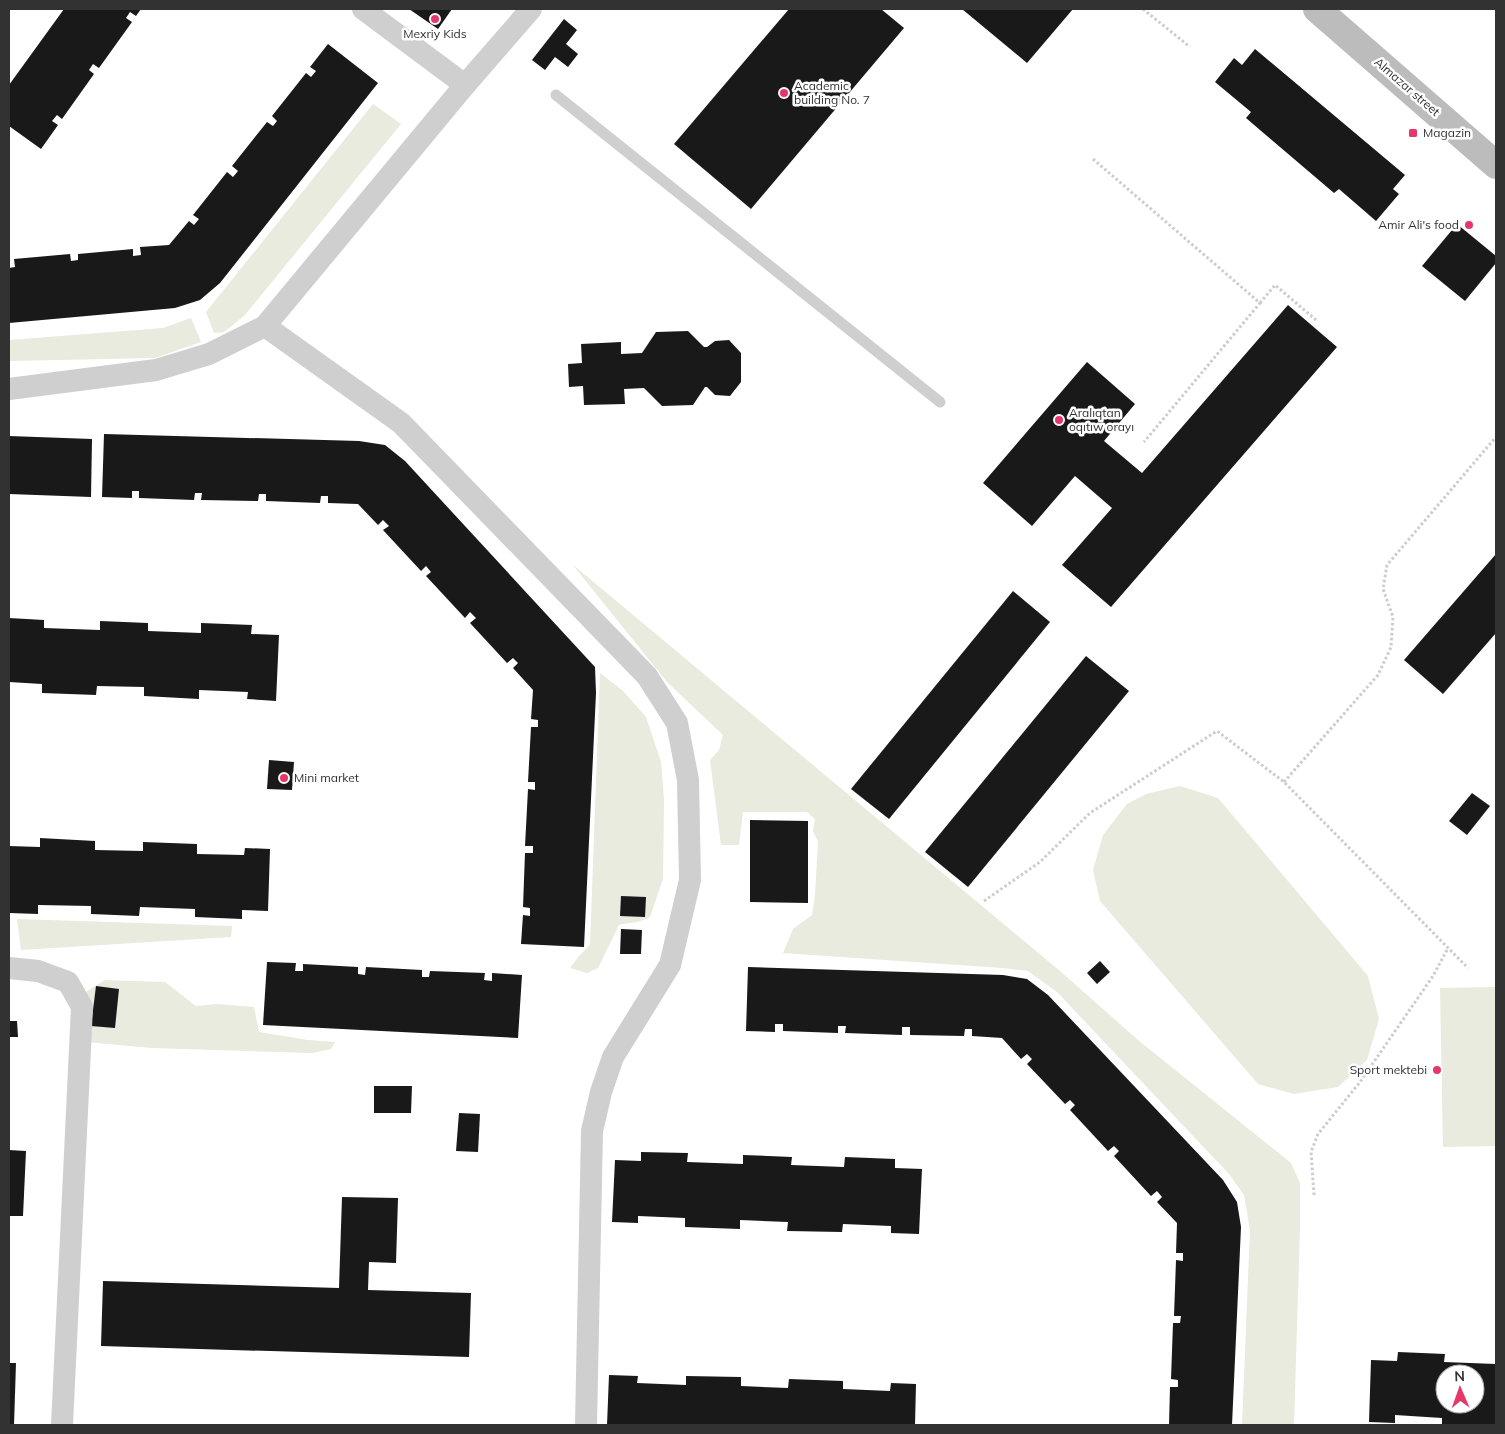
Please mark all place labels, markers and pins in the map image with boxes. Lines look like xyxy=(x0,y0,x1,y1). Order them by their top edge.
marker: Mexriy Kids xyxy=(429,13,441,25)
place label: Mexriy Kids xyxy=(403,26,467,41)
place label: Academic building No. 7 xyxy=(794,78,870,107)
marker: Academic building No. 7 xyxy=(778,87,790,99)
place label: Magazin xyxy=(1423,125,1471,140)
marker: Magazin xyxy=(1407,127,1419,139)
place label: Amir Ali's food xyxy=(1378,217,1459,232)
marker: Amir Ali's food xyxy=(1463,219,1475,231)
place label: Aralıqtan oqıtıw orayı xyxy=(1069,405,1134,434)
marker: Aralıqtan oqıtıw orayı xyxy=(1053,414,1065,426)
place label: Mini market xyxy=(294,770,359,785)
marker: Mini market xyxy=(278,772,290,784)
place label: Sport mektebi xyxy=(1350,1062,1427,1077)
marker: Sport mektebi xyxy=(1431,1064,1443,1076)

